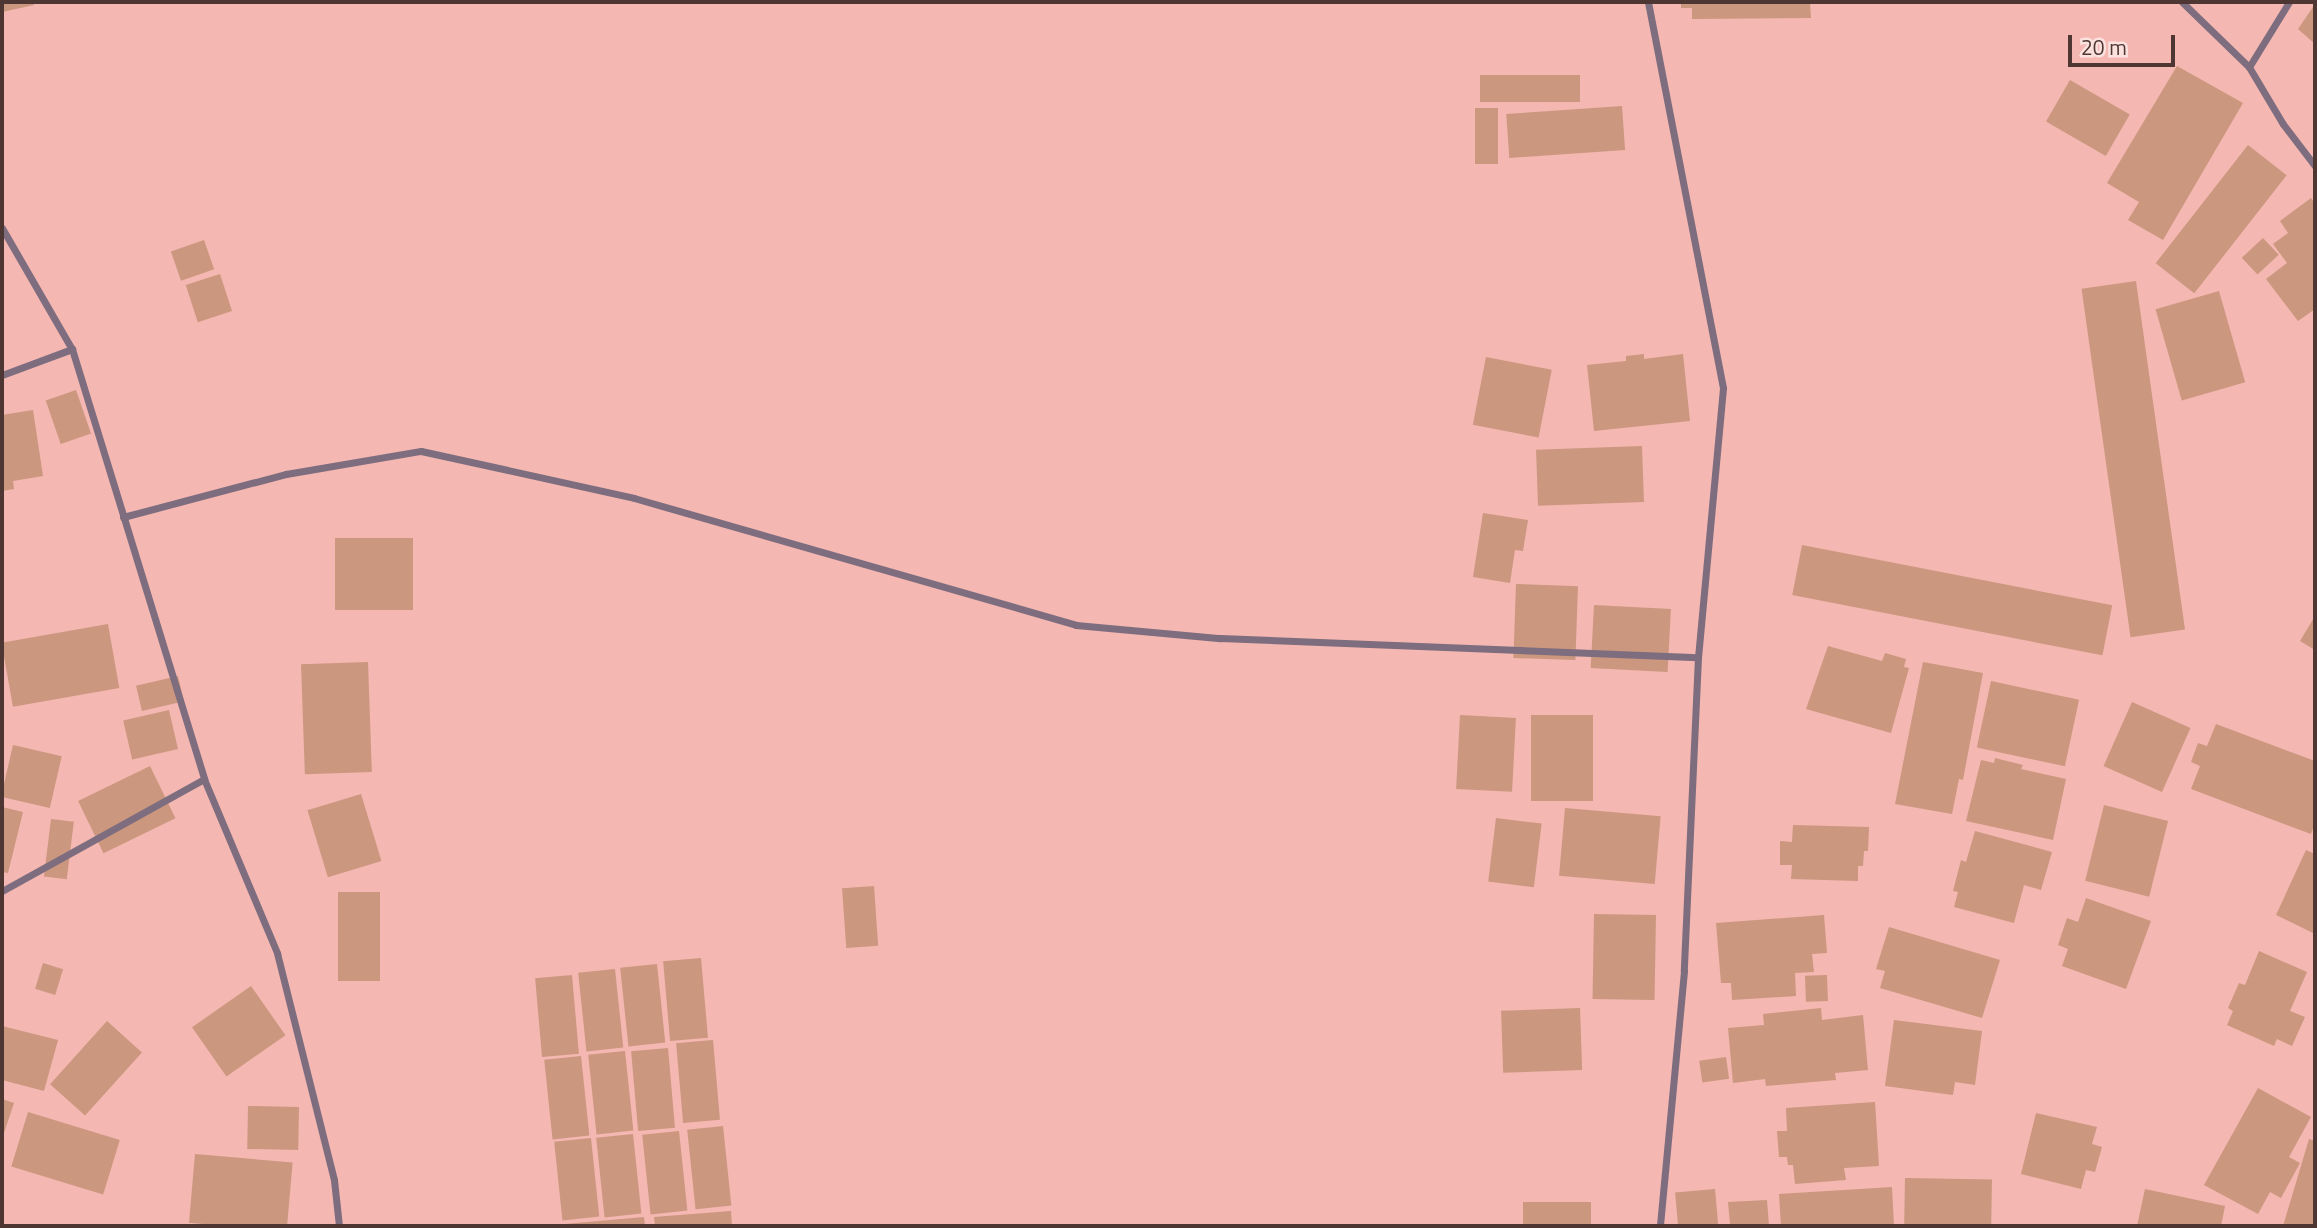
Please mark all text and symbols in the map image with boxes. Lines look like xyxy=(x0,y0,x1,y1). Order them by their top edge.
scale bar xyxy=(2072,21,2179,65)
text: 20 m xyxy=(2081,31,2127,63)

